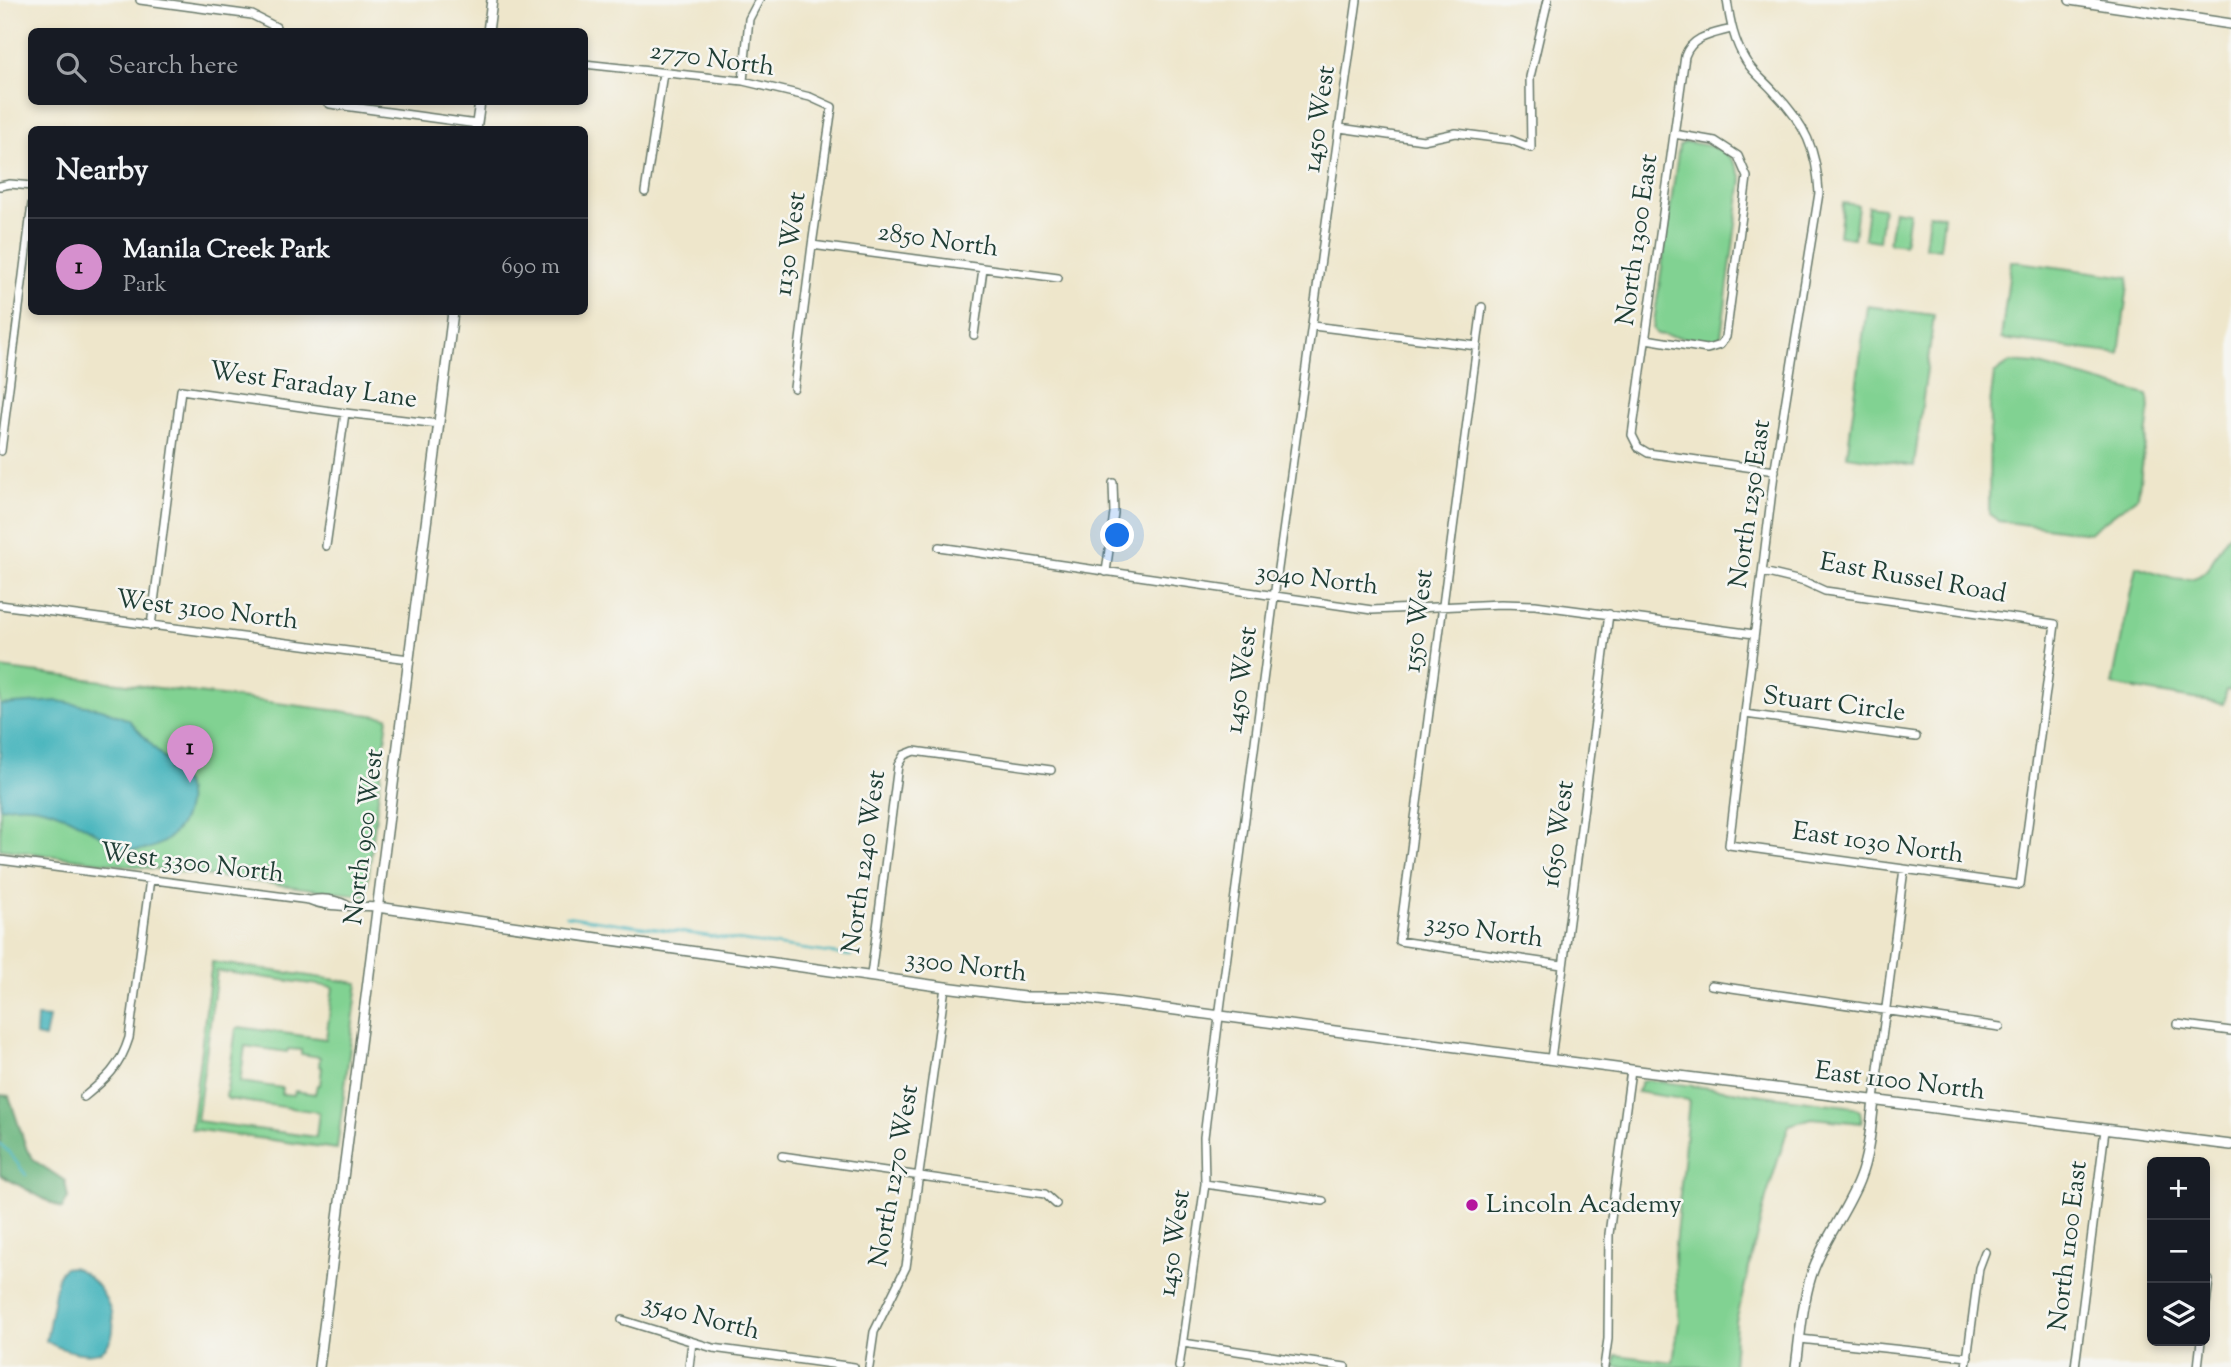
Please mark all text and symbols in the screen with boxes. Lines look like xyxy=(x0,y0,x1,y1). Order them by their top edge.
search box xyxy=(28,28,588,105)
street label: 2770 North xyxy=(647,33,777,87)
icon: search xyxy=(52,48,90,86)
text: Search here xyxy=(108,48,238,85)
street label: 1450 West xyxy=(1294,63,1346,175)
text: Nearby xyxy=(56,150,148,193)
street label: North 1300 East xyxy=(1608,152,1668,328)
street label: 1130 West xyxy=(765,189,817,298)
street label: 2850 North xyxy=(875,214,1001,268)
text: Manila Creek Park xyxy=(123,232,330,269)
text: 1 xyxy=(75,251,83,284)
text: 690 m xyxy=(501,251,560,284)
text: Park xyxy=(123,269,167,302)
street label: West Faraday Lane xyxy=(207,353,419,419)
street label: North 1250 East xyxy=(1721,417,1781,591)
your location xyxy=(1100,518,1134,552)
street label: East Russel Road xyxy=(1817,544,2010,614)
street label: 3040 North xyxy=(1253,554,1381,606)
street label: 1550 West xyxy=(1394,567,1444,675)
street label: West 3100 North xyxy=(114,581,300,641)
street label: 1450 West xyxy=(1216,624,1268,736)
street label: Stuart Circle xyxy=(1761,678,1907,732)
pin: 1 xyxy=(167,725,213,783)
street label: North 900 West xyxy=(336,747,394,927)
street label: North 1240 West xyxy=(834,768,896,956)
street label: 1650 West xyxy=(1533,778,1585,890)
street label: East 1030 North xyxy=(1790,814,1966,874)
street label: West 3300 North xyxy=(98,834,286,894)
street label: 3250 North xyxy=(1422,905,1546,959)
street label: 3300 North xyxy=(903,941,1029,993)
street label: East 1100 North xyxy=(1813,1053,1987,1111)
street label: North 1270 West xyxy=(861,1082,929,1270)
map controls xyxy=(2147,1157,2210,1346)
button: + xyxy=(2147,1157,2210,1220)
street label: North 1100 East xyxy=(2040,1159,2098,1333)
street label: 1450 West xyxy=(1149,1187,1201,1299)
place label: Lincoln Academy xyxy=(1486,1187,1682,1224)
marker: Lincoln Academy xyxy=(1464,1197,1480,1213)
button: − xyxy=(2147,1220,2210,1283)
button: layers xyxy=(2147,1283,2210,1346)
street label: 3540 North xyxy=(638,1286,764,1350)

